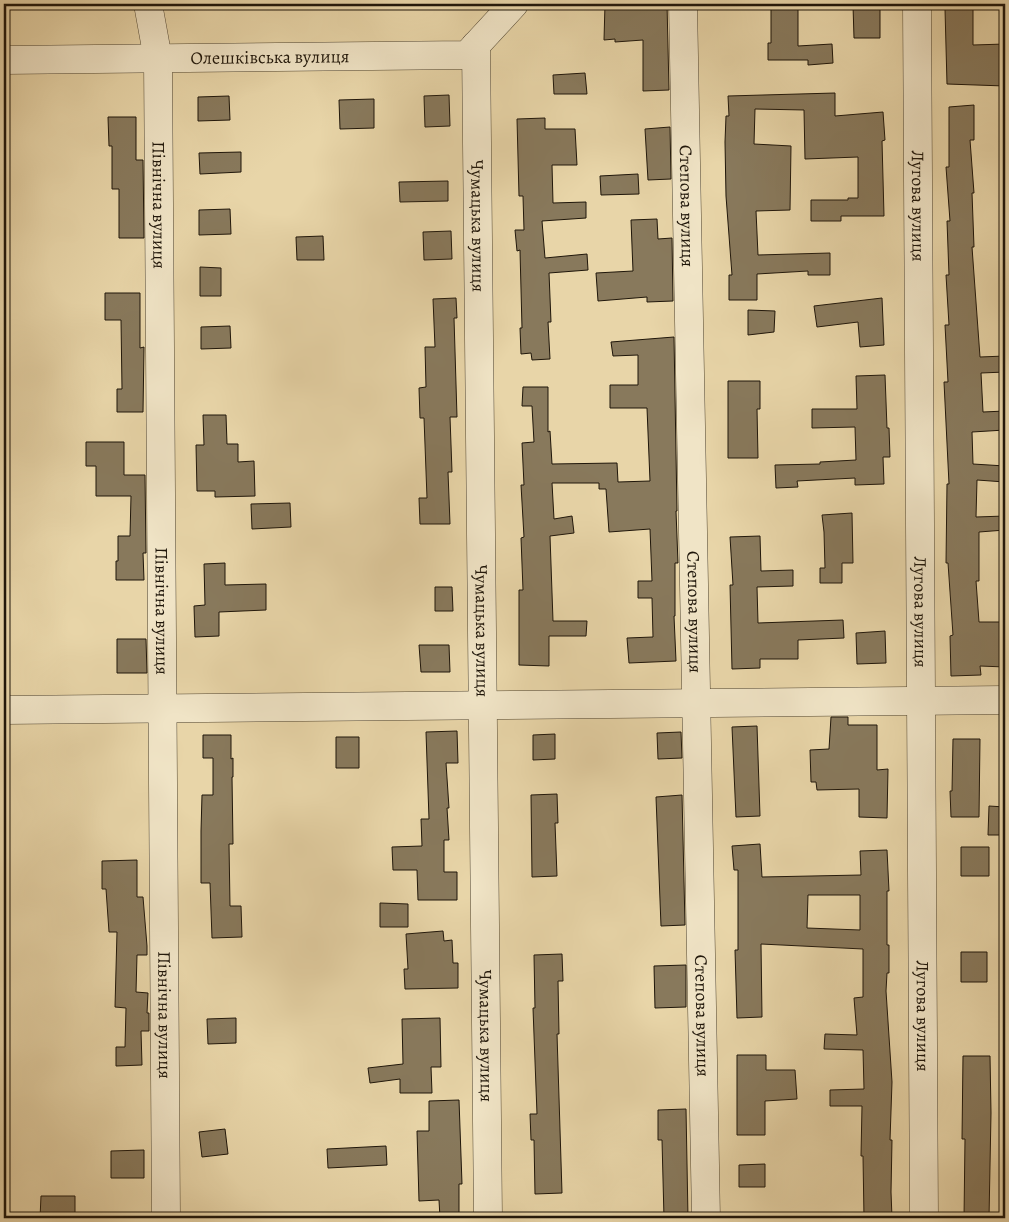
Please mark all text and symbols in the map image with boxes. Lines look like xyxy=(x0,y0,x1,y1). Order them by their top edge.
street label: Олешківська вулиця xyxy=(190,44,350,70)
street label: Північна вулиця xyxy=(147,141,171,269)
street label: Степова вулиця xyxy=(674,145,700,267)
street label: Лугова вулиця xyxy=(906,150,930,262)
street label: Чумацька вулиця xyxy=(465,160,491,292)
street label: Північна вулиця xyxy=(149,547,174,675)
street label: Степова вулиця xyxy=(681,551,708,673)
street label: Лугова вулиця xyxy=(908,556,933,668)
street label: Чумацька вулиця xyxy=(469,565,495,697)
street label: Північна вулиця xyxy=(152,951,177,1079)
street label: Степова вулиця xyxy=(689,954,715,1077)
street label: Лугова вулиця xyxy=(911,960,935,1072)
street label: Чумацька вулиця xyxy=(473,970,499,1102)

